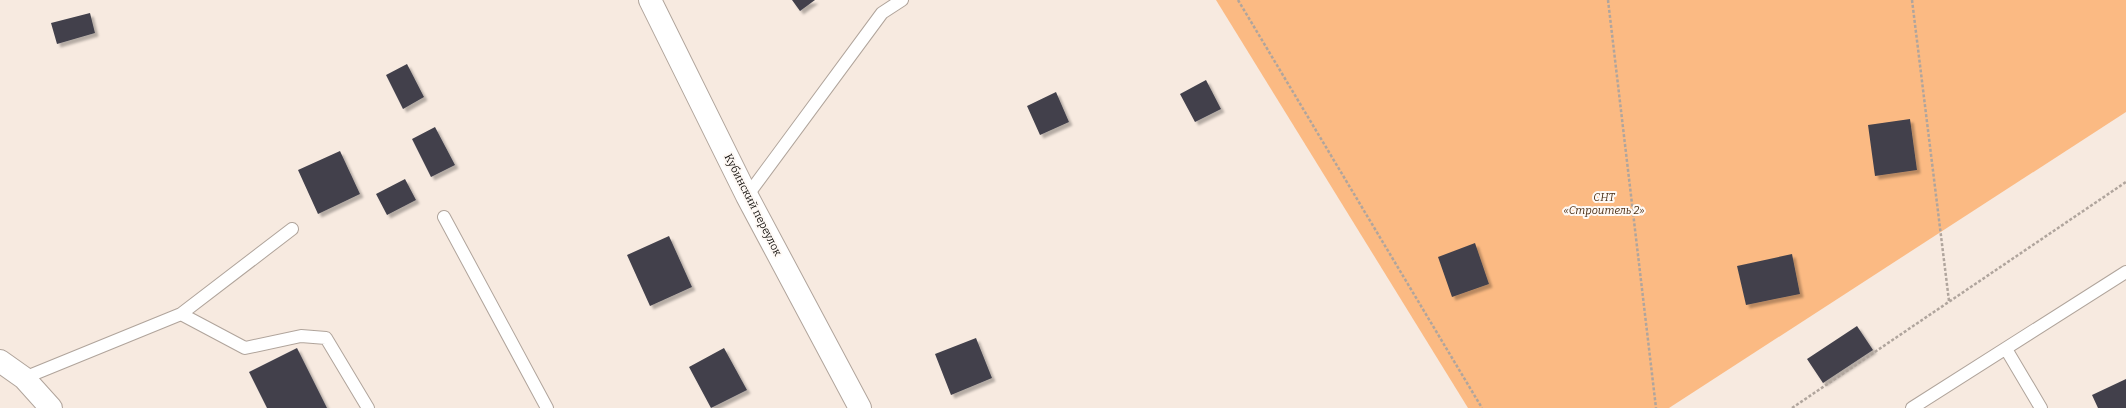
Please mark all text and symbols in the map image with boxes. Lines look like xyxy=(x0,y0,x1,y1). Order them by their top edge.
street label: Кубинский переулок xyxy=(722,152,785,259)
park label: СНТ «Строитель 2» xyxy=(1564,191,1644,217)

